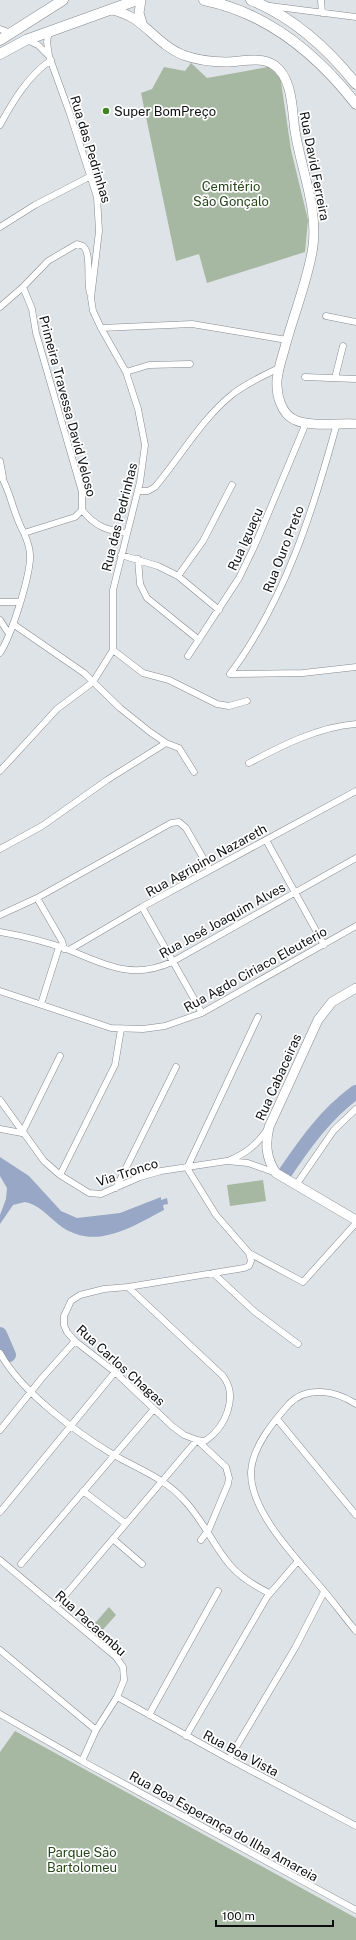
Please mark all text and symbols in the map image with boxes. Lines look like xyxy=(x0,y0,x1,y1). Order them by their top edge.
street label: Rua das Pedrinhas xyxy=(67,94,114,205)
place label: Super BomPreço xyxy=(114,104,216,119)
marker: Super BomPreço xyxy=(101,106,111,116)
street label: Rua David Ferreira xyxy=(297,110,332,222)
park label: Cemitério São Gonçalo xyxy=(193,179,269,209)
street label: Primeira Travessa David Veloso xyxy=(36,314,99,498)
street label: Rua das Pedrinhas xyxy=(99,461,140,573)
street label: Rua Ouro Preto xyxy=(260,504,307,595)
street label: Rua Iguaçu xyxy=(225,505,266,573)
street label: Rua Agripino Nazareth xyxy=(143,821,269,900)
street label: Rua José Joaquim Alves xyxy=(157,880,288,961)
street label: Rua Agdo Ciriaco Eleuterio xyxy=(181,924,329,1015)
street label: Rua Cabaceiras xyxy=(253,1031,304,1123)
street label: Via Tronco xyxy=(94,1155,160,1189)
street label: Rua Carlos Chagas xyxy=(73,1322,168,1409)
street label: Rua Pacaembu xyxy=(52,1588,129,1659)
street label: Rua Boa Vista xyxy=(200,1727,281,1780)
street label: Rua Boa Esperança do Ilha Amareia xyxy=(127,1768,321,1885)
park label: Parque São Bartolomeu xyxy=(47,1845,117,1875)
scale bar xyxy=(216,1902,333,1928)
text: 100 m xyxy=(222,1909,255,1923)

